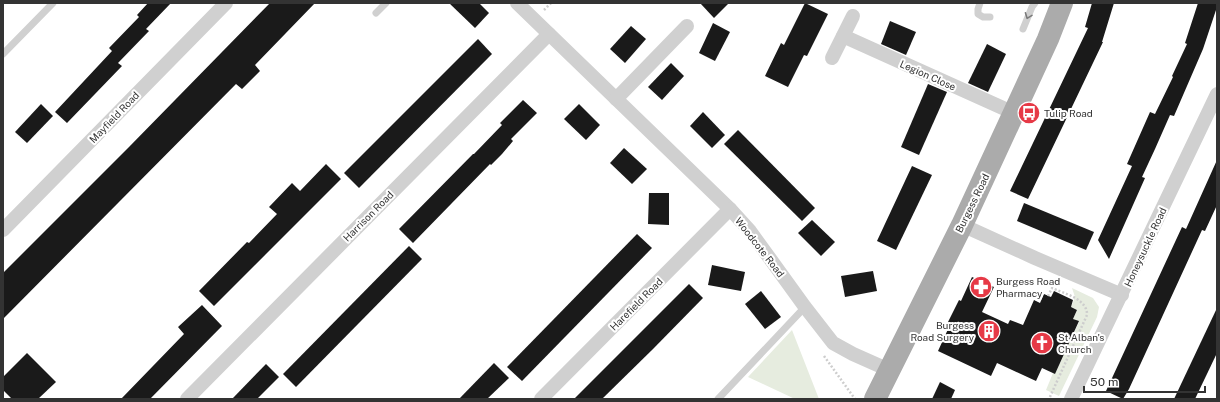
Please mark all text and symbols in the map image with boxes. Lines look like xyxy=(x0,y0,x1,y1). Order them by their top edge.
one-way arrow xyxy=(1025,12,1033,19)
street label: Legion Close xyxy=(898,57,958,93)
street label: Mayfield Road xyxy=(87,89,141,145)
bus stop icon: Tulip Road xyxy=(1016,100,1042,126)
place label: Tulip Road xyxy=(1044,107,1093,119)
street label: Burgess Road xyxy=(953,171,991,234)
street label: Harrison Road xyxy=(340,188,396,244)
street label: Honeysuckle Road xyxy=(1121,205,1169,289)
street label: Woodcote Road xyxy=(733,215,787,279)
pharmacy icon: Burgess Road Pharmacy xyxy=(968,274,994,300)
street label: Harefield Road xyxy=(607,275,665,333)
place label: Burgess Road Pharmacy xyxy=(996,275,1060,299)
building icon: Burgess Road Surgery xyxy=(976,318,1002,344)
place label: Burgess Road Surgery xyxy=(910,319,975,343)
church icon: St Alban's Church xyxy=(1029,330,1055,356)
place label: St Alban's Church xyxy=(1058,331,1104,355)
scale bar xyxy=(1084,368,1205,394)
text: 50 m xyxy=(1090,375,1118,389)

